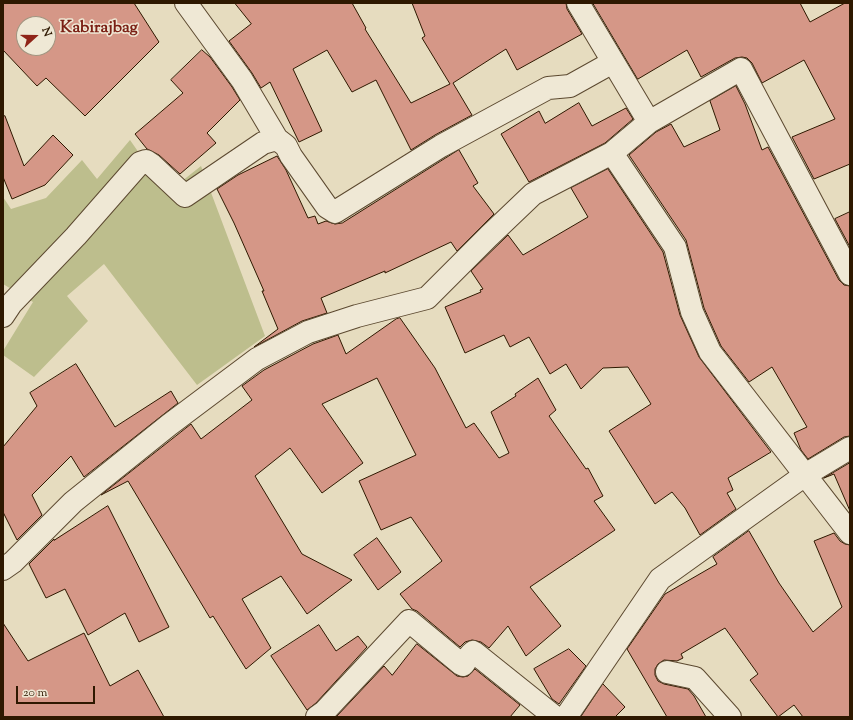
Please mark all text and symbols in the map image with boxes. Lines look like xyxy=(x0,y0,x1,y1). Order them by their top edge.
north arrow xyxy=(16,16,56,56)
district label: Kabirajbag xyxy=(60,19,138,39)
text: N xyxy=(37,25,55,39)
scale bar xyxy=(18,678,97,704)
text: 20 m xyxy=(23,684,47,702)

